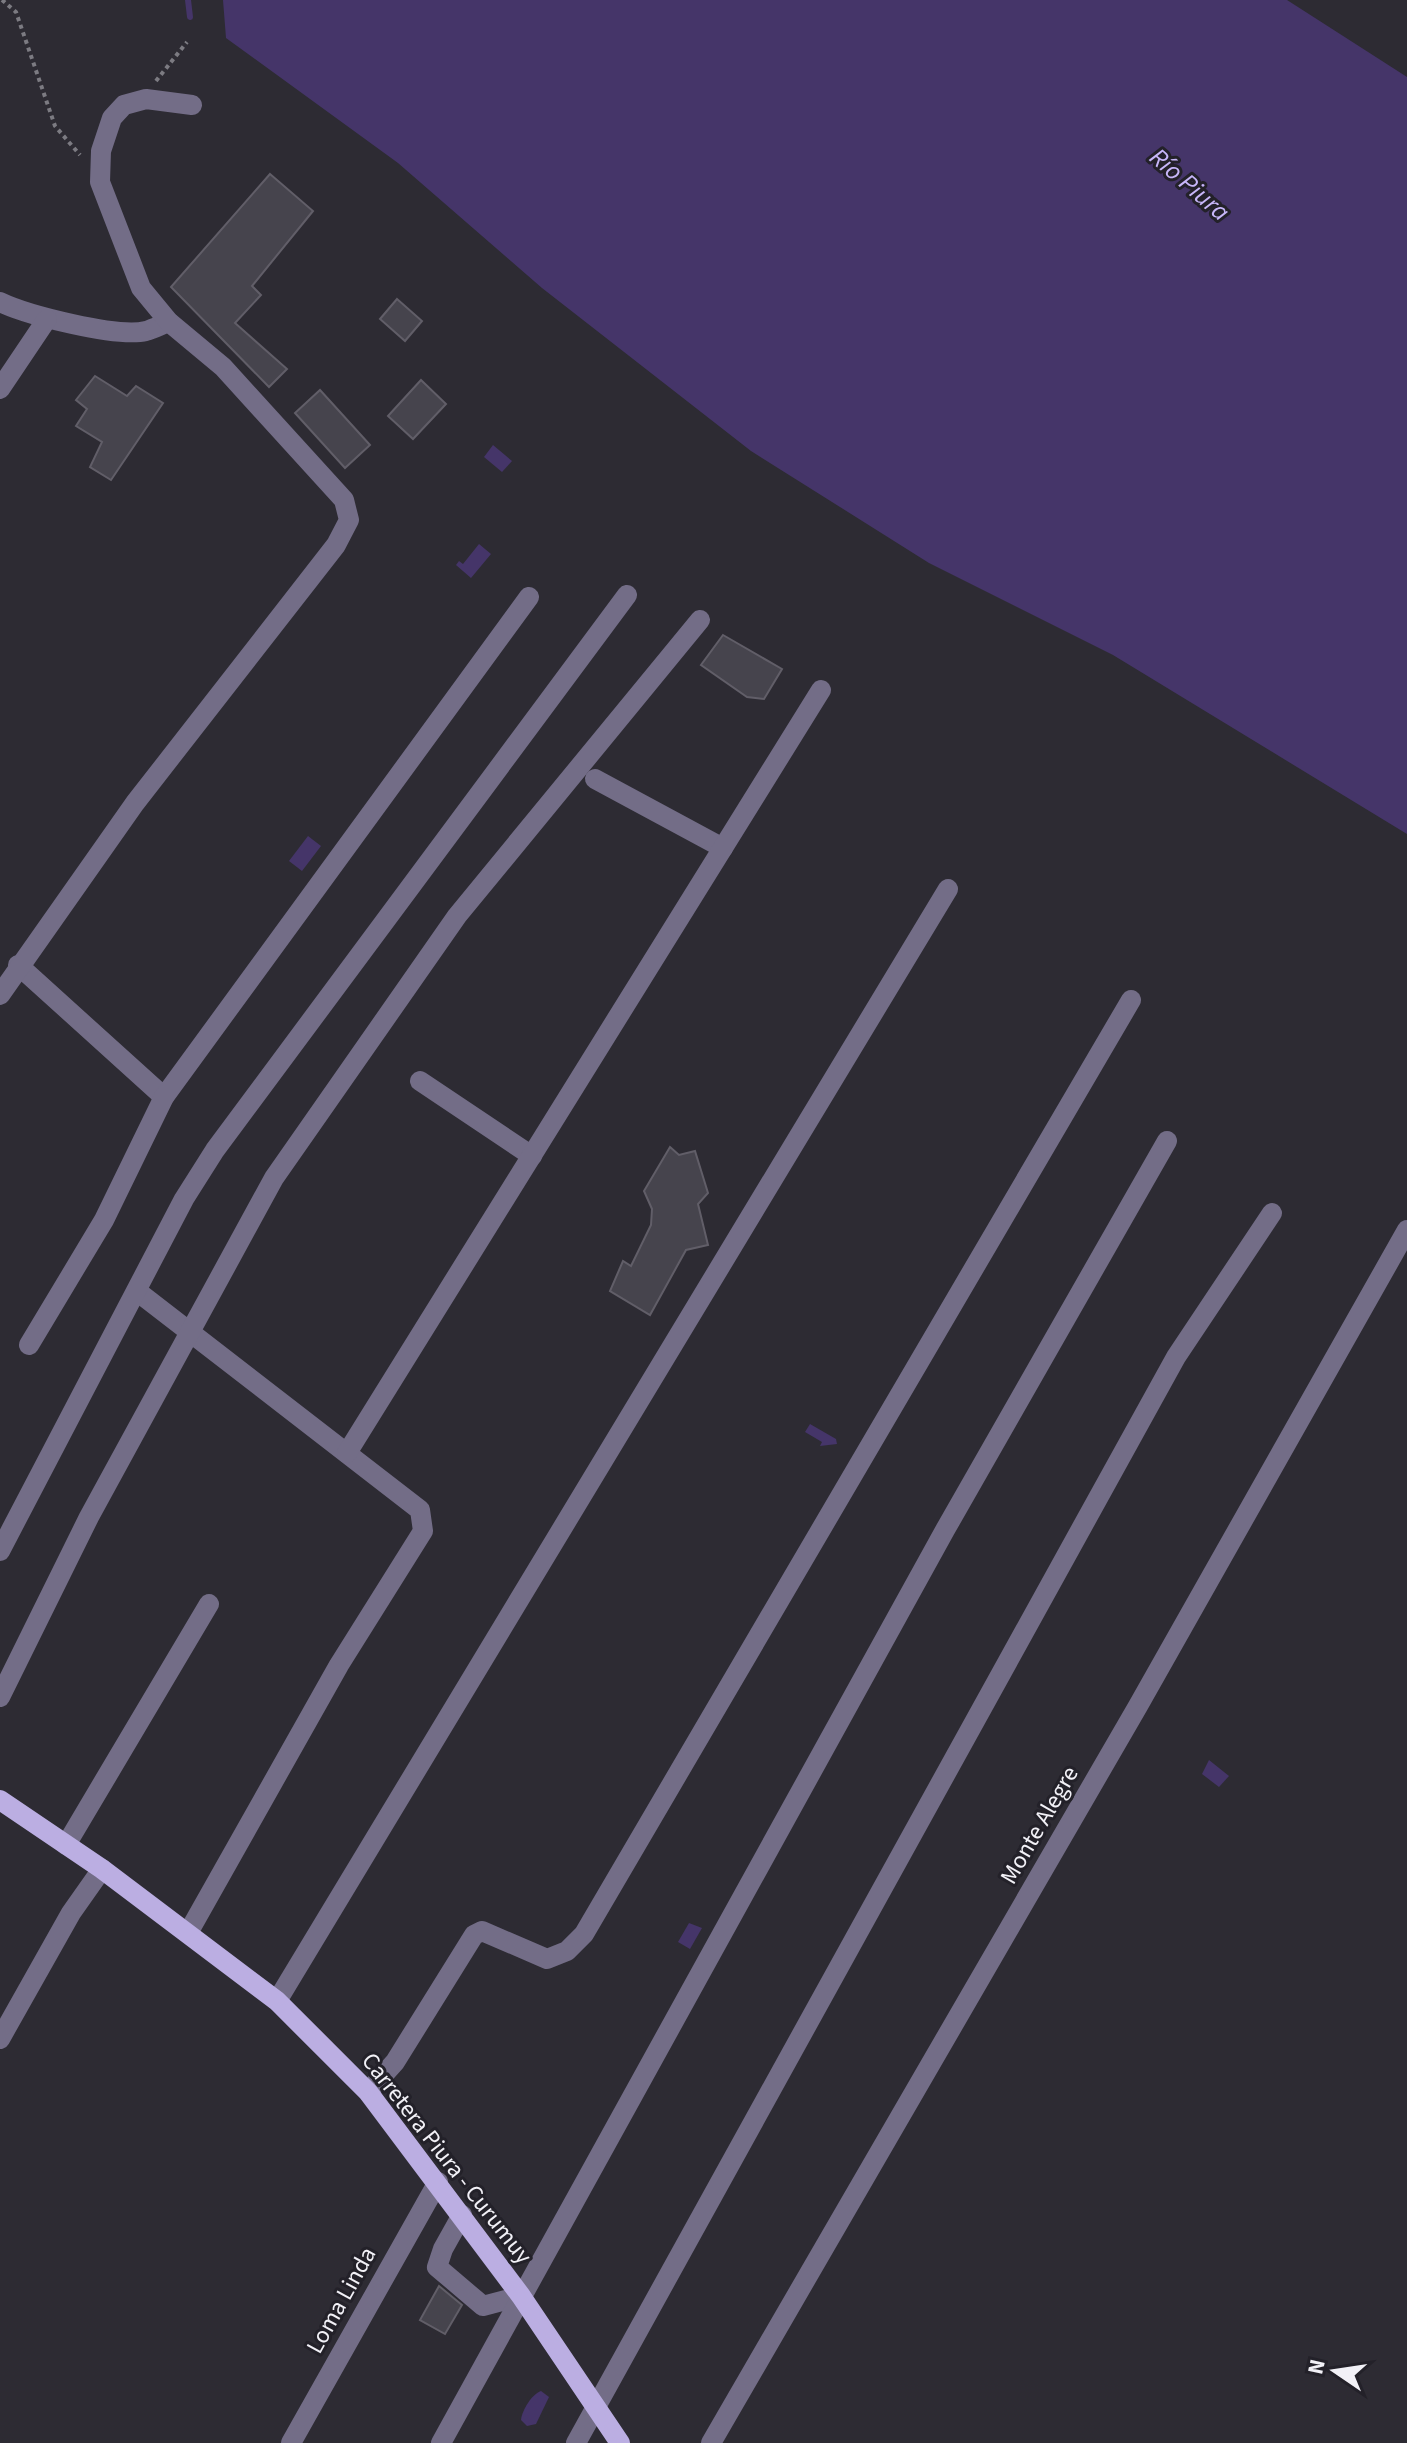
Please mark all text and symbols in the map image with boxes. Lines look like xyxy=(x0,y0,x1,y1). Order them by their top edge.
water label: Río Piura xyxy=(1141,139,1238,230)
street label: Monte Alegre xyxy=(992,1760,1087,1891)
street label: Carretera Piura - Curumuy xyxy=(353,2045,540,2271)
street label: Loma Linda xyxy=(298,2240,385,2360)
north arrow xyxy=(1295,2331,1375,2411)
text: N xyxy=(1299,2356,1334,2377)

